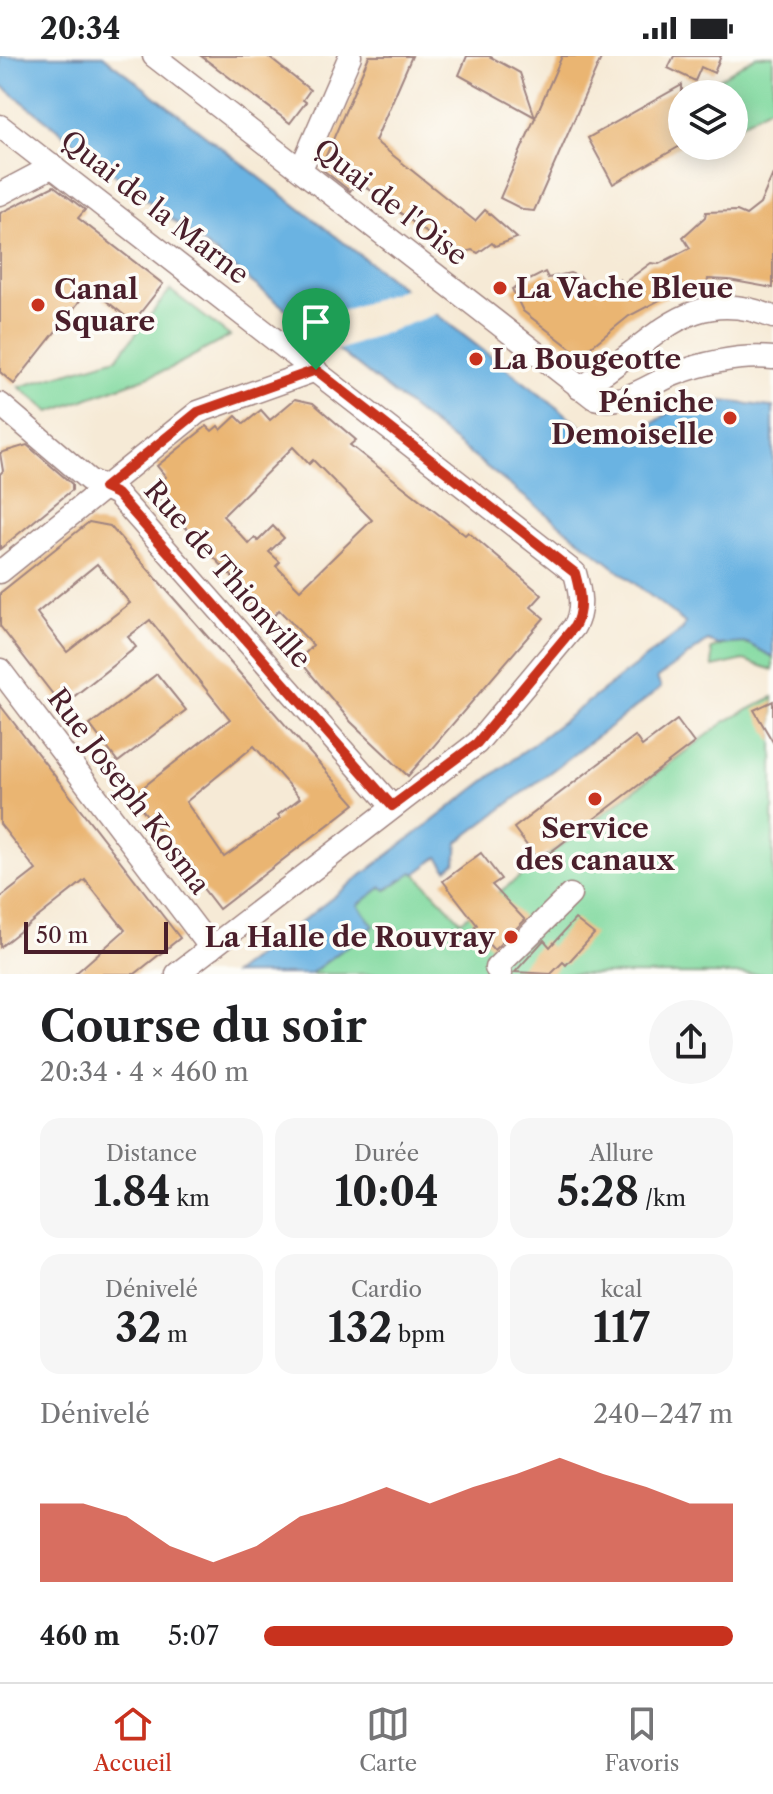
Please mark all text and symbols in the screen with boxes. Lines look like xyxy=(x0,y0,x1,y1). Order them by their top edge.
text: 20:34 xyxy=(40,10,120,47)
map controls xyxy=(668,80,748,160)
button: layers xyxy=(668,80,748,160)
street label: Quai de la Marne xyxy=(54,123,256,291)
street label: Quai de l'Oise xyxy=(307,131,475,273)
place label: La Vache Bleue xyxy=(516,271,733,305)
place label: Canal Square xyxy=(54,272,155,338)
marker: La Vache Bleue xyxy=(491,279,509,297)
pin xyxy=(282,288,350,370)
marker: Canal Square xyxy=(29,296,47,314)
icon: arrive xyxy=(294,300,338,344)
place label: La Bougeotte xyxy=(492,342,681,376)
marker: La Bougeotte xyxy=(467,350,485,368)
place label: Péniche Demoiselle xyxy=(551,385,714,451)
marker: Péniche Demoiselle xyxy=(721,409,739,427)
street label: Rue de Thionville xyxy=(137,473,319,675)
street label: Rue Joseph Kosma xyxy=(41,681,218,901)
marker: Service des canaux xyxy=(586,790,604,808)
place label: Service des canaux xyxy=(515,811,675,877)
scale bar xyxy=(24,918,168,954)
place label: La Halle de Rouvray xyxy=(204,920,496,954)
text: 50 m xyxy=(36,922,88,949)
marker: La Halle de Rouvray xyxy=(502,928,520,946)
text: Course du soir xyxy=(40,999,367,1053)
button: share xyxy=(649,1000,733,1084)
text: 20:34 · 4 × 460 m xyxy=(40,1056,249,1088)
text: Distance xyxy=(106,1140,197,1167)
text: Durée xyxy=(354,1140,419,1167)
text: Allure xyxy=(589,1140,654,1167)
text: 1.84 xyxy=(93,1167,171,1216)
text: 10:04 xyxy=(334,1167,439,1216)
text: 5:28 xyxy=(557,1167,639,1216)
text: km xyxy=(171,1185,210,1212)
text: /km xyxy=(639,1185,686,1212)
text: Dénivelé xyxy=(105,1276,198,1303)
text: Cardio xyxy=(351,1276,422,1303)
text: kcal xyxy=(601,1276,642,1303)
text: 32 xyxy=(115,1303,161,1352)
text: 132 xyxy=(328,1303,392,1352)
text: 117 xyxy=(593,1303,650,1352)
text: m xyxy=(161,1321,188,1348)
text: bpm xyxy=(392,1321,445,1348)
text: Dénivelé xyxy=(40,1398,150,1430)
text: 240–247 m xyxy=(593,1398,733,1430)
text: 460 m xyxy=(40,1620,120,1652)
text: 5:07 xyxy=(168,1620,219,1652)
tab: Accueil xyxy=(94,1702,172,1777)
tab: Carte xyxy=(359,1702,417,1777)
tab: Favoris xyxy=(604,1702,679,1777)

